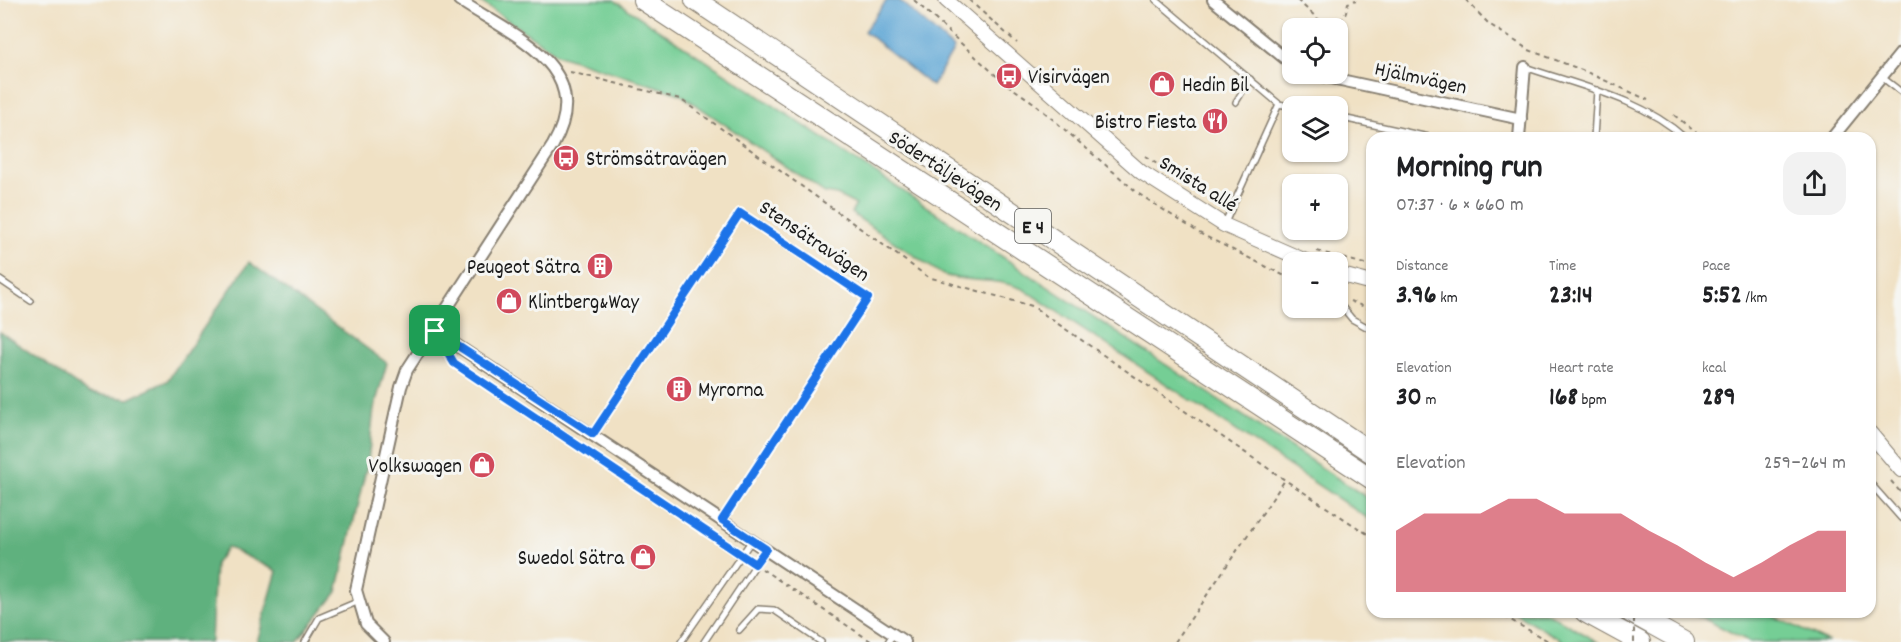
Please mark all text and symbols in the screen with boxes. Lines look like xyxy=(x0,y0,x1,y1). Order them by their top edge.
map controls xyxy=(1282,18,1348,318)
button: locate xyxy=(1282,18,1348,84)
street label: Hjälmvägen xyxy=(1372,56,1469,104)
bus stop icon: Visirvägen xyxy=(994,61,1024,91)
place label: Visirvägen xyxy=(1028,64,1110,94)
shop icon: Hedin Bil xyxy=(1147,69,1177,99)
place label: Hedin Bil xyxy=(1182,72,1249,102)
button: layers xyxy=(1282,96,1348,162)
restaurant icon: Bistro Fiesta xyxy=(1200,106,1230,136)
place label: Bistro Fiesta xyxy=(1095,109,1197,139)
street label: Södertäljevägen xyxy=(881,124,1007,221)
bus stop icon: Strömsätravägen xyxy=(551,143,581,173)
place label: Strömsätravägen xyxy=(586,146,727,176)
text: Morning run xyxy=(1396,146,1543,193)
street label: Smista allé xyxy=(1152,150,1243,221)
button: share xyxy=(1783,152,1846,215)
button: + xyxy=(1282,174,1348,240)
text: 07:37 · 6 × 660 m xyxy=(1396,192,1524,220)
street label: Stensätravägen xyxy=(752,194,875,291)
road number: E 4 xyxy=(1015,209,1051,243)
building icon: Peugeot Sätra xyxy=(585,251,615,281)
button: − xyxy=(1282,252,1348,318)
place label: Peugeot Sätra xyxy=(467,254,581,284)
text: Distance xyxy=(1396,255,1448,278)
text: Time xyxy=(1549,255,1576,278)
text: Pace xyxy=(1702,255,1730,278)
text: 3.96 xyxy=(1396,278,1437,315)
text: 23:14 xyxy=(1549,278,1593,315)
text: 5:52 xyxy=(1702,278,1742,315)
shop icon: Klintberg&Way xyxy=(494,286,524,316)
text: km xyxy=(1437,287,1458,310)
text: /km xyxy=(1742,287,1768,310)
place label: Klintberg&Way xyxy=(528,289,639,319)
pin xyxy=(409,305,460,356)
icon: arrive xyxy=(418,314,451,347)
text: Elevation xyxy=(1396,357,1452,380)
text: Heart rate xyxy=(1549,357,1614,380)
text: kcal xyxy=(1702,357,1726,380)
building icon: Myrorna xyxy=(664,374,694,404)
place label: Myrorna xyxy=(698,377,764,407)
text: 30 xyxy=(1396,380,1422,417)
text: 168 xyxy=(1549,380,1578,417)
text: 289 xyxy=(1702,380,1736,417)
text: m xyxy=(1422,389,1436,412)
text: bpm xyxy=(1578,389,1607,412)
shop icon: Volkswagen xyxy=(467,450,497,480)
text: Elevation xyxy=(1396,450,1466,478)
text: 259–264 m xyxy=(1764,450,1846,478)
place label: Volkswagen xyxy=(369,453,462,483)
shop icon: Swedol Sätra xyxy=(628,542,658,572)
place label: Swedol Sätra xyxy=(518,545,625,575)

